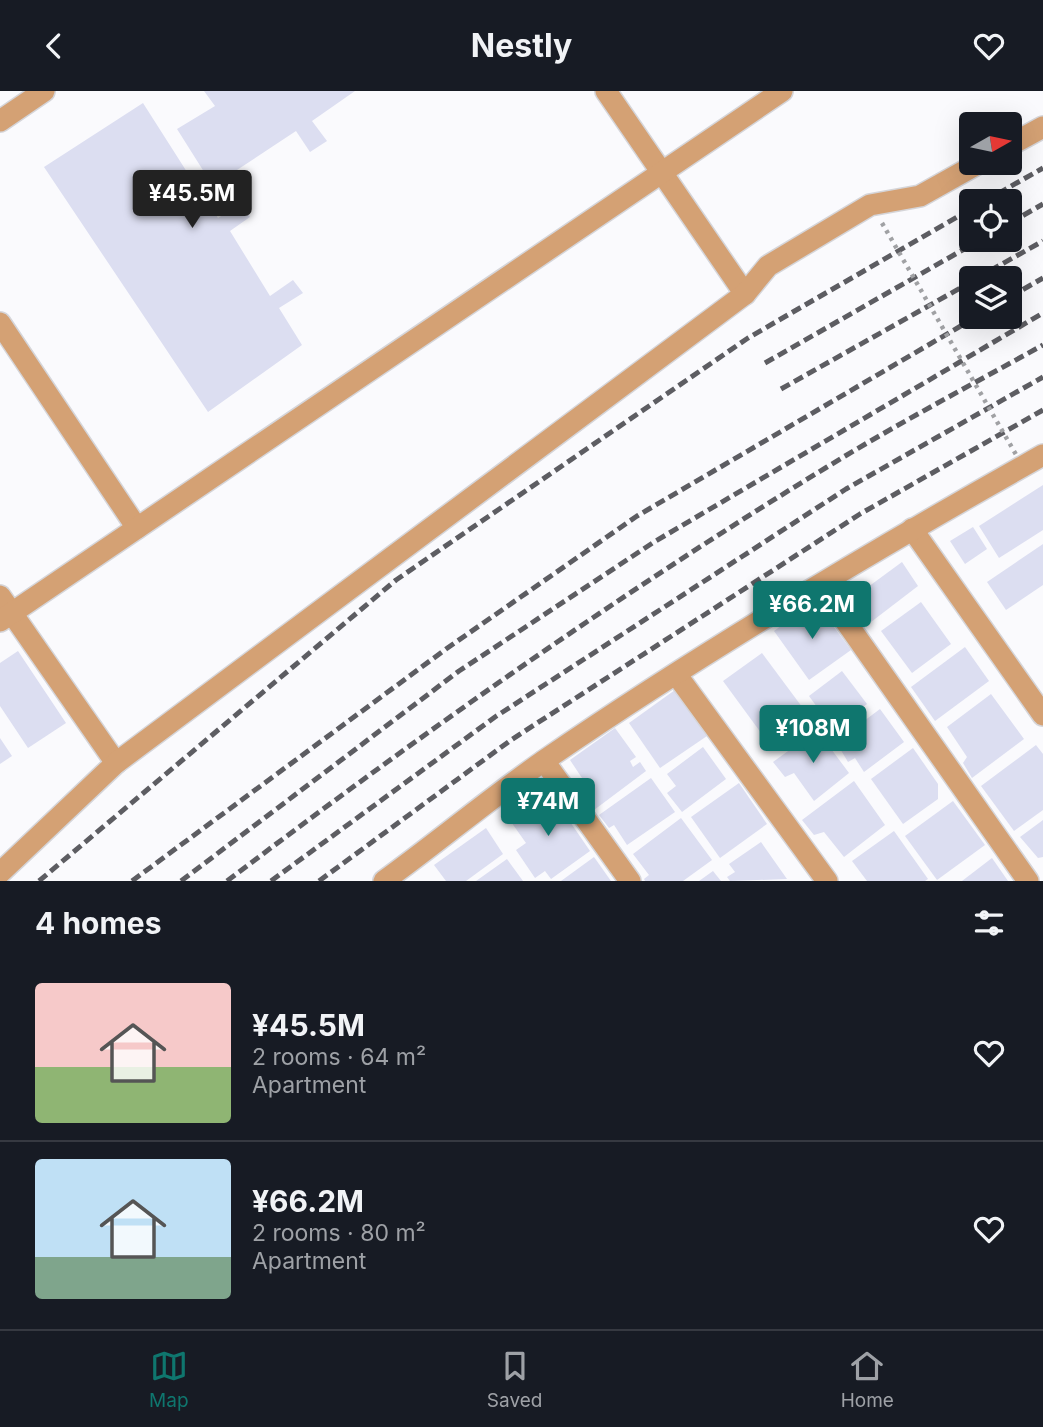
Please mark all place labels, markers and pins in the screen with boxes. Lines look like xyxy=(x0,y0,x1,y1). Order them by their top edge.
pin: ¥45.5M xyxy=(135,171,249,230)
pin: ¥66.2M xyxy=(755,581,869,641)
pin: ¥108M xyxy=(764,705,862,765)
pin: ¥74M xyxy=(507,779,589,838)

